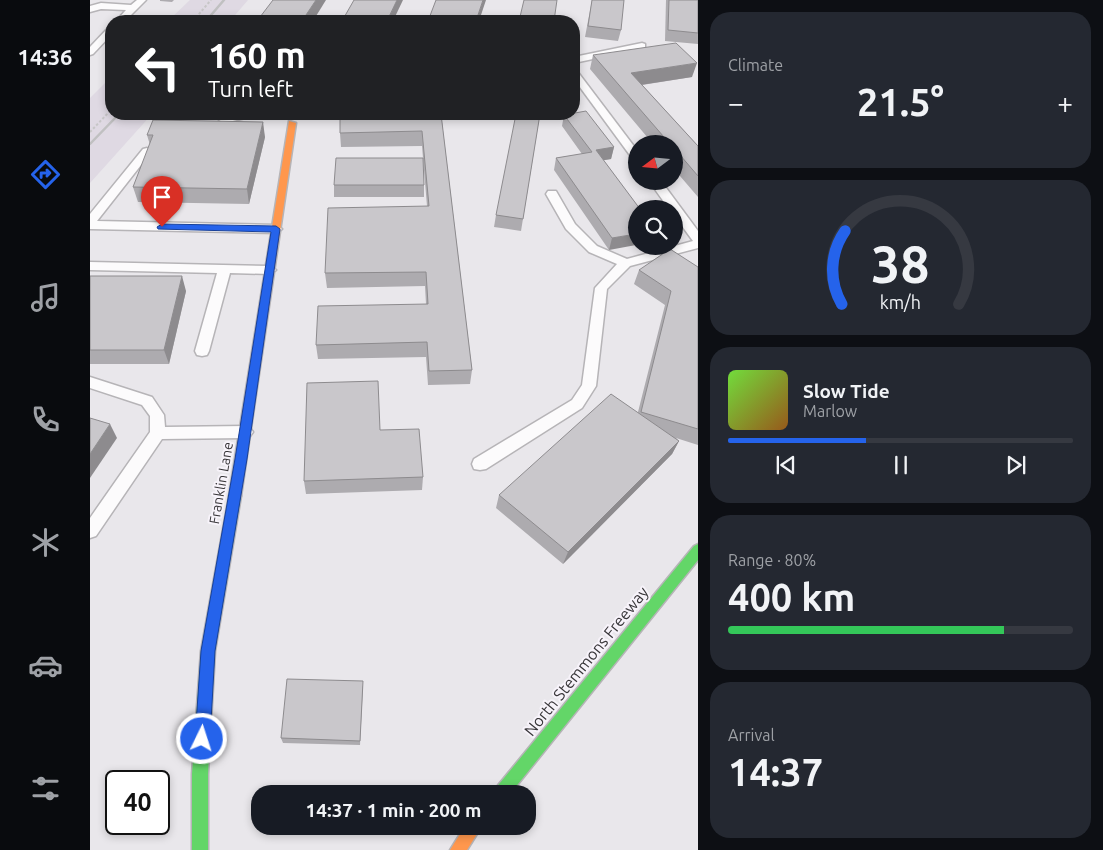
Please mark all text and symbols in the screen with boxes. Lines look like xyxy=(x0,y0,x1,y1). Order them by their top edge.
icon: left xyxy=(125,35,190,100)
text: 160 m xyxy=(208,35,306,75)
text: 14:36 xyxy=(17,44,73,69)
text: Climate xyxy=(728,56,783,74)
text: Turn left xyxy=(208,76,293,101)
text: 21.5° xyxy=(857,81,944,123)
text: − xyxy=(728,87,744,118)
text: + xyxy=(1057,87,1073,118)
north arrow xyxy=(628,135,682,190)
map controls xyxy=(628,135,683,255)
icon: directions xyxy=(28,157,63,192)
pin xyxy=(141,176,183,227)
icon: arrive xyxy=(148,183,176,211)
button: search xyxy=(628,200,683,255)
text: 38 xyxy=(871,235,930,293)
icon: music xyxy=(28,280,63,315)
text: km/h xyxy=(880,292,921,312)
text: Slow Tide xyxy=(803,380,890,402)
icon: phone xyxy=(28,402,63,437)
text: Marlow xyxy=(803,402,857,420)
street label: Franklin Lane xyxy=(206,441,236,525)
icon: previous xyxy=(772,451,800,479)
icon: pause xyxy=(887,451,915,479)
icon: next xyxy=(1002,451,1030,479)
icon: climate xyxy=(28,525,63,560)
text: Range · 80% xyxy=(728,551,816,569)
text: 400 km xyxy=(728,576,855,618)
street label: North Stemmons Freeway xyxy=(520,583,652,739)
icon: car xyxy=(28,648,63,683)
position arrow xyxy=(175,712,227,764)
text: Arrival xyxy=(728,726,775,744)
text: 14:37 xyxy=(728,751,823,793)
speed limit sign: 40 xyxy=(105,770,170,835)
icon: filters xyxy=(28,771,63,806)
text: 14:37 · 1 min · 200 m xyxy=(306,799,481,821)

